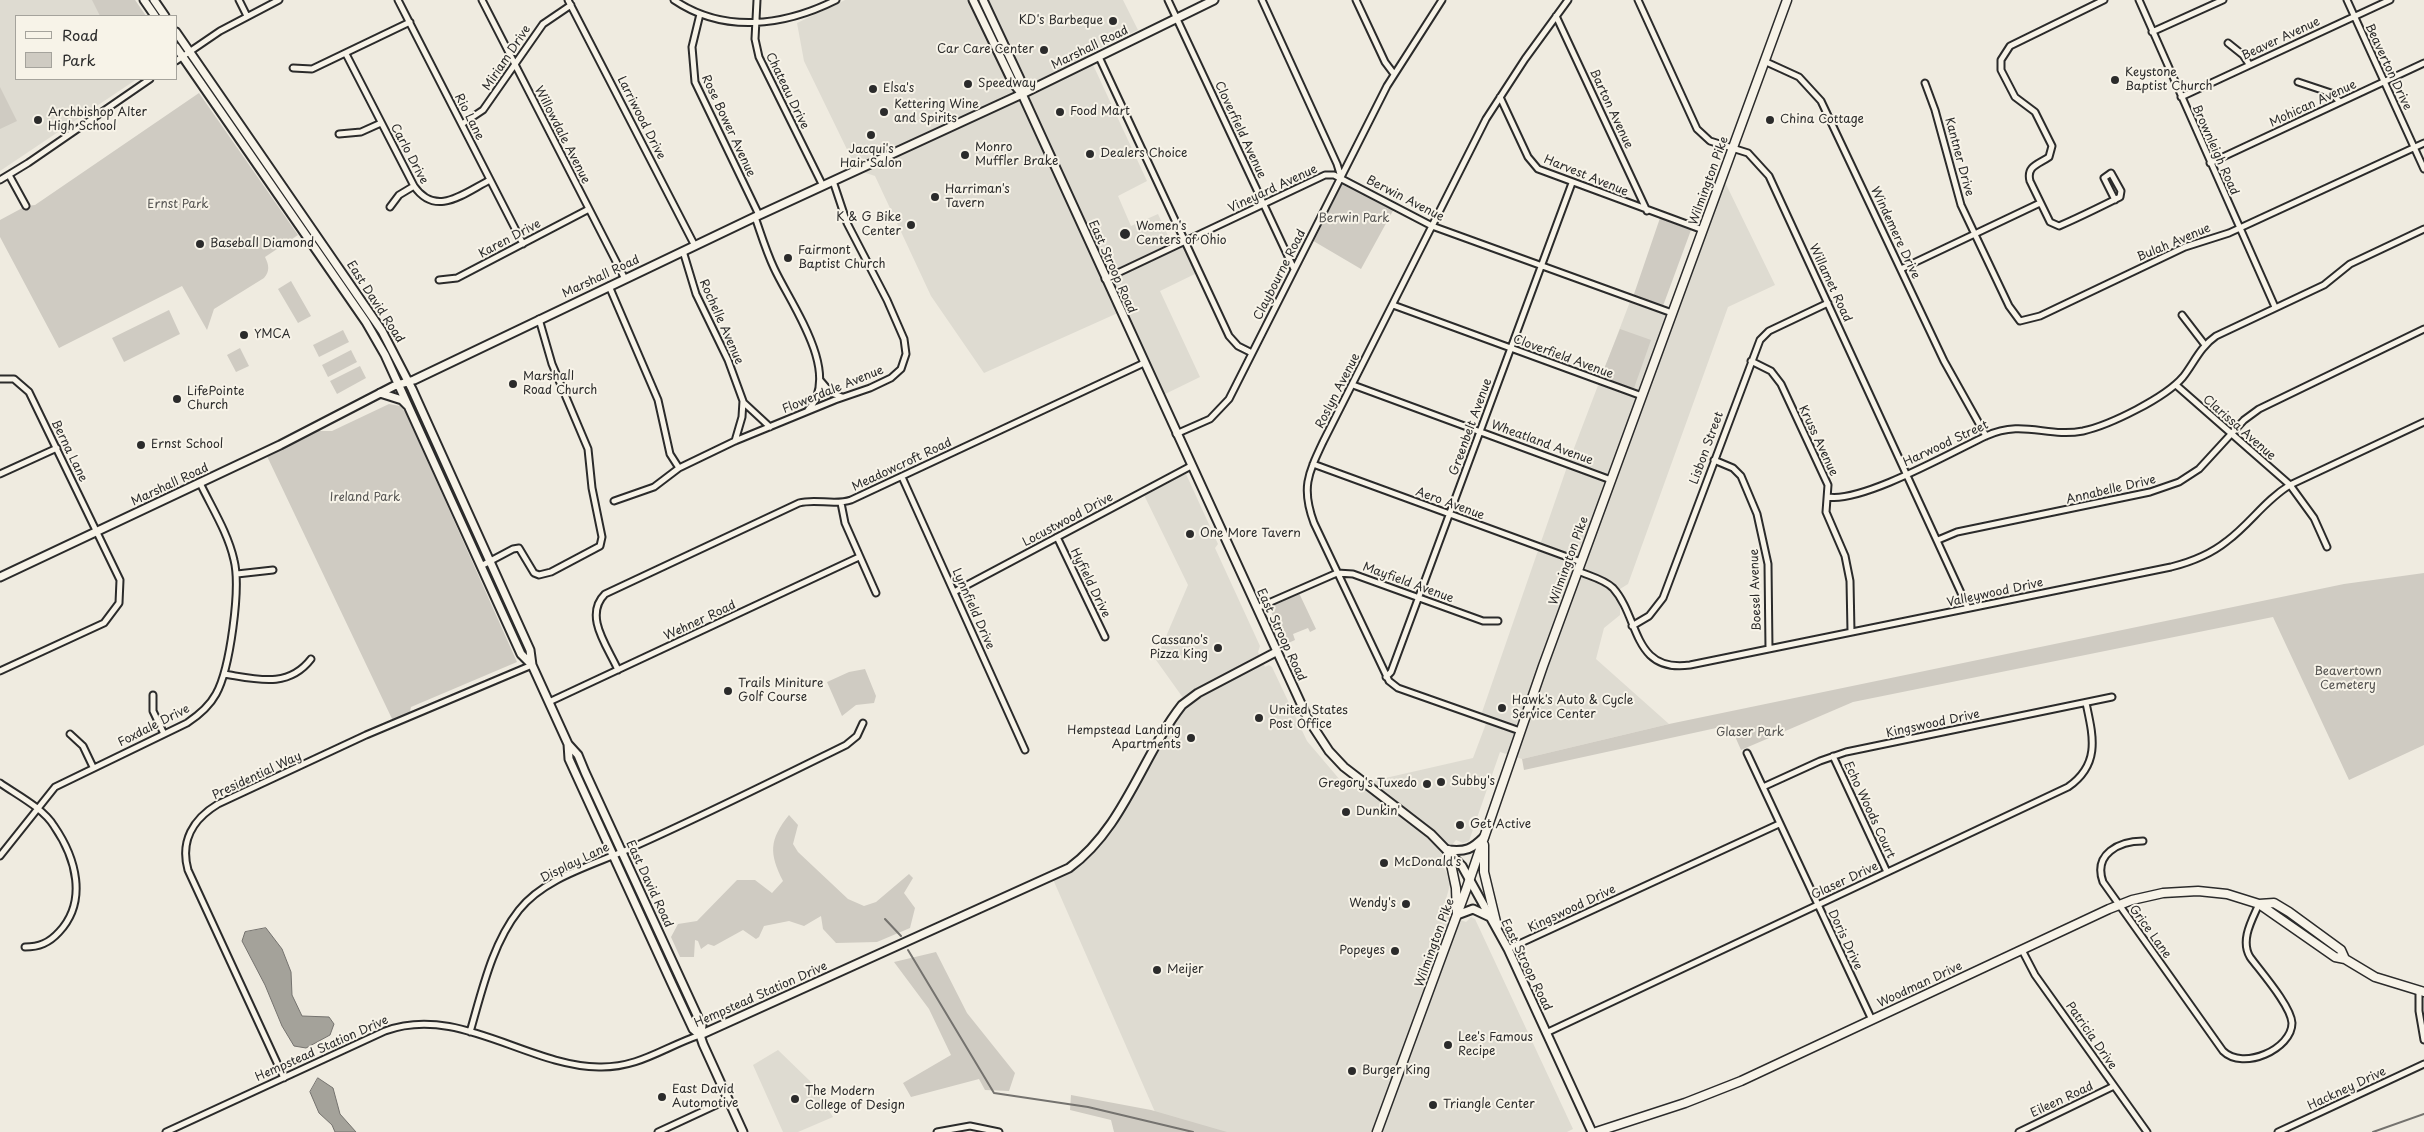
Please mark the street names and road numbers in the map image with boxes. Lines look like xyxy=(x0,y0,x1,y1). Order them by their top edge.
street label: Beaver Avenue xyxy=(2240,15,2322,63)
street label: Beaverton Drive xyxy=(2362,21,2414,113)
street label: Miriam Drive xyxy=(480,23,534,93)
street label: Marshall Road xyxy=(1049,23,1131,73)
street label: Chateau Drive xyxy=(762,50,812,132)
street label: Barton Avenue xyxy=(1586,67,1636,151)
street label: Rose Bower Avenue xyxy=(698,73,758,179)
street label: Larriwood Drive xyxy=(614,74,668,162)
street label: Mohican Avenue xyxy=(2267,78,2359,130)
street label: Cloverfield Avenue xyxy=(1211,79,1269,181)
street label: Willowdale Avenue xyxy=(531,84,593,186)
street label: Rio Lane xyxy=(451,91,487,143)
street label: Brownleigh Road xyxy=(2189,103,2241,197)
street label: Kantner Drive xyxy=(1942,116,1976,198)
street label: Carlo Drive xyxy=(387,121,431,187)
street label: Wilmington Pike xyxy=(1686,135,1732,227)
street label: Harvest Avenue xyxy=(1542,152,1630,200)
street label: Vineyard Avenue xyxy=(1226,162,1320,216)
street label: Berwin Avenue xyxy=(1364,173,1446,225)
street label: Windemere Drive xyxy=(1867,185,1923,281)
street label: Karen Drive xyxy=(476,217,544,261)
street label: East Stroop Road xyxy=(1085,218,1139,316)
street label: Bulah Avenue xyxy=(2135,221,2213,265)
street label: Claybourne Road xyxy=(1251,227,1309,323)
street label: Willamet Road xyxy=(1806,242,1854,324)
street label: Marshall Road xyxy=(560,253,642,301)
street label: East David Road xyxy=(343,258,407,346)
street label: Rochelle Avenue xyxy=(696,277,746,367)
street label: Cloverfield Avenue xyxy=(1511,332,1615,382)
street label: Roslyn Avenue xyxy=(1313,351,1363,431)
street label: Flowerdale Avenue xyxy=(780,363,886,417)
street label: Greenbelt Avenue xyxy=(1447,377,1495,477)
street label: Clarissa Avenue xyxy=(2200,392,2278,464)
street label: Kruss Avenue xyxy=(1795,403,1841,479)
street label: Lisbon Street xyxy=(1687,410,1727,486)
street label: Berna Lane xyxy=(48,418,90,484)
street label: Wheatland Avenue xyxy=(1489,418,1595,468)
street label: Harwood Street xyxy=(1901,418,1991,470)
street label: Meadowcroft Road xyxy=(850,436,954,494)
street label: Marshall Road xyxy=(129,461,211,509)
street label: Annabelle Drive xyxy=(2065,473,2157,507)
street label: Aero Avenue xyxy=(1414,485,1486,523)
street label: Locustwood Drive xyxy=(1020,490,1116,550)
street label: Wilmington Pike xyxy=(1546,515,1592,607)
street label: Hyfield Drive xyxy=(1067,546,1113,620)
street label: Boesel Avenue xyxy=(1747,549,1765,631)
street label: Mayfield Avenue xyxy=(1361,560,1455,606)
street label: Lynnfield Drive xyxy=(949,566,997,652)
street label: Valleywood Drive xyxy=(1945,576,2045,610)
street label: East Stroop Road xyxy=(1253,586,1309,684)
street label: Wehner Road xyxy=(662,598,738,644)
street label: Foxdale Drive xyxy=(116,702,192,750)
street label: Kingswood Drive xyxy=(1885,707,1981,741)
street label: Presidential Way xyxy=(210,749,304,803)
street label: Echo Woods Court xyxy=(1840,759,1898,861)
street label: East David Road xyxy=(622,838,676,930)
street label: Display Lane xyxy=(538,840,612,886)
street label: Glaser Drive xyxy=(1809,859,1881,903)
street label: Kingswood Drive xyxy=(1526,882,1618,936)
street label: Wilmington Pike xyxy=(1412,897,1458,989)
street label: Grice Lane xyxy=(2126,902,2174,962)
street label: Doris Drive xyxy=(1825,908,1865,972)
street label: East Stroop Road xyxy=(1498,917,1554,1013)
street label: Hempstead Station Drive xyxy=(692,959,830,1031)
street label: Woodman Drive xyxy=(1875,959,1965,1011)
street label: Patricia Drive xyxy=(2062,999,2120,1073)
street label: Hempstead Station Drive xyxy=(253,1013,391,1085)
street label: Hackney Drive xyxy=(2305,1065,2389,1113)
street label: Eileen Road xyxy=(2028,1079,2096,1121)

